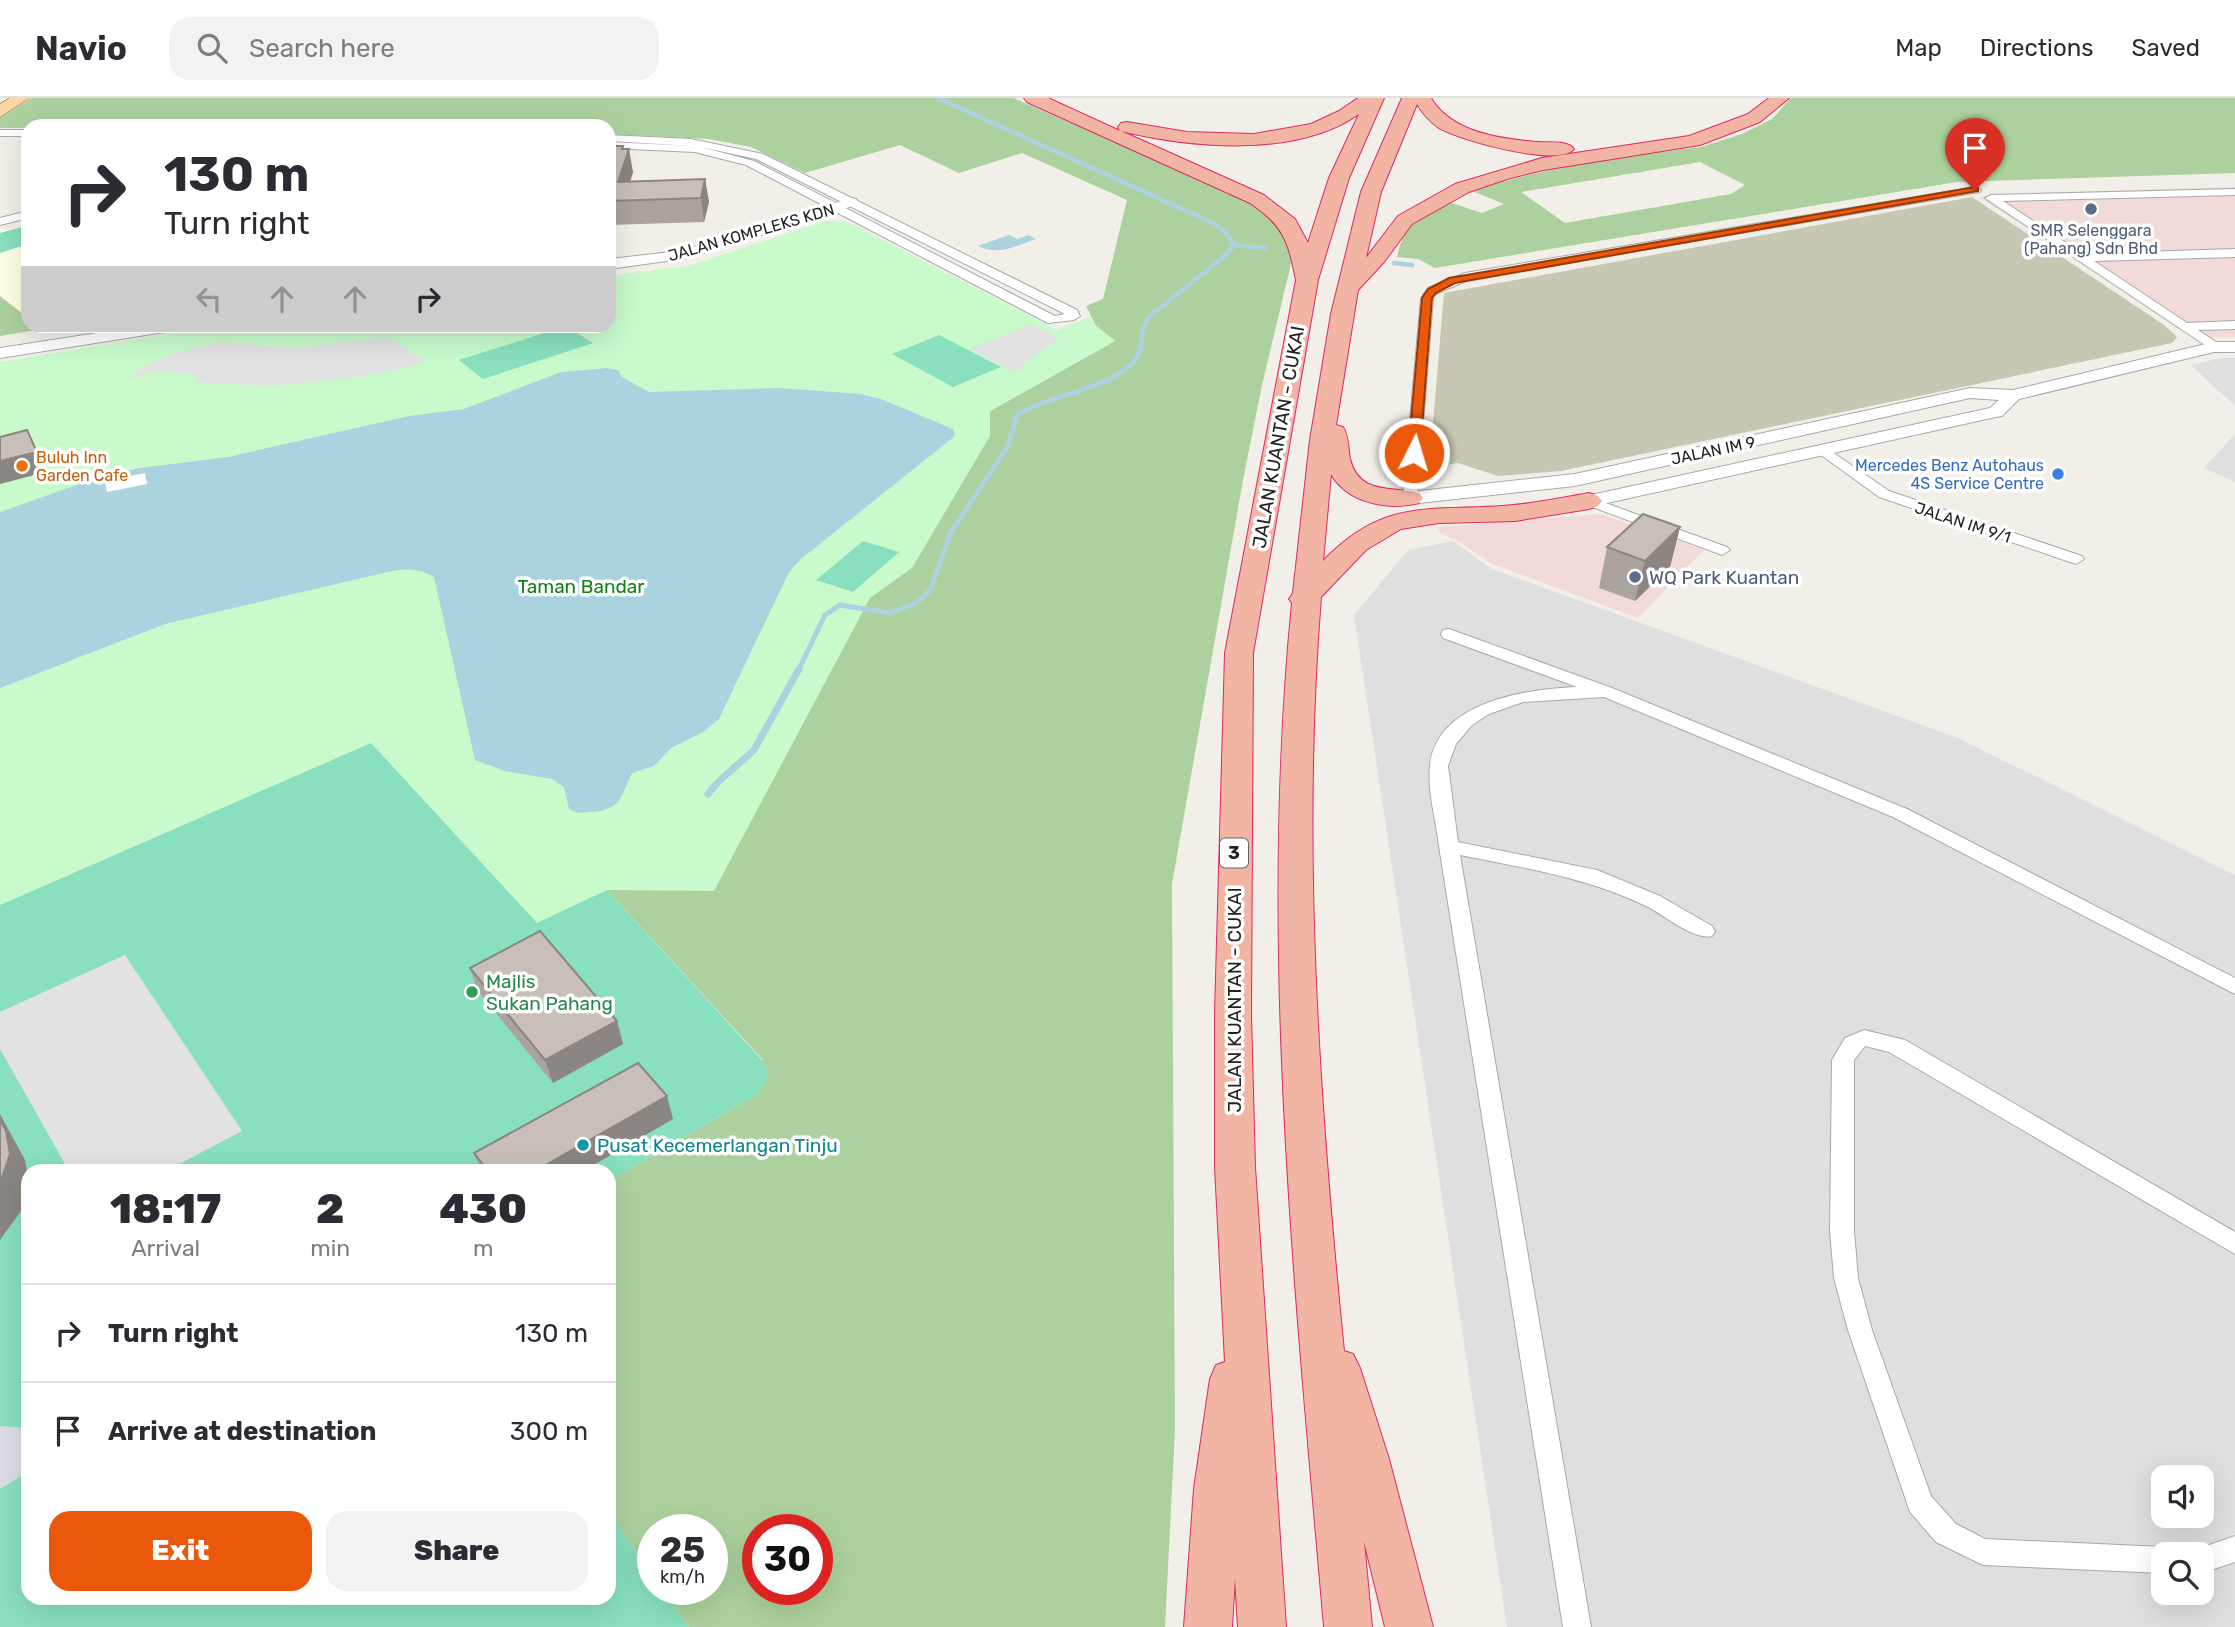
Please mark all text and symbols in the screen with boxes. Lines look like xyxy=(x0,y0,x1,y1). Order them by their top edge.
search box xyxy=(169,17,659,80)
text: Navio xyxy=(35,29,127,68)
icon: search xyxy=(193,29,231,67)
text: Search here xyxy=(249,33,395,64)
text: Map xyxy=(1895,34,1942,62)
text: Directions xyxy=(1980,34,2093,62)
text: Saved xyxy=(2131,34,2200,62)
pin xyxy=(1945,118,2005,190)
icon: arrive xyxy=(1956,129,1994,167)
text: 130 m xyxy=(164,145,309,203)
icon: right xyxy=(49,147,140,238)
street label: JALAN KOMPLEKS KDN xyxy=(666,200,836,265)
marker: SMR Selenggara (Pahang) Sdn Bhd xyxy=(2083,201,2099,217)
text: Turn right xyxy=(164,204,309,242)
place label: SMR Selenggara (Pahang) Sdn Bhd xyxy=(2024,221,2158,258)
icon: left xyxy=(190,280,228,318)
icon: ahead xyxy=(263,280,301,318)
icon: ahead xyxy=(336,280,374,318)
icon: right xyxy=(409,280,447,318)
street label: JALAN KUANTAN - CUKAI xyxy=(1248,324,1309,550)
position arrow xyxy=(1377,416,1451,490)
street label: JALAN IM 9 xyxy=(1669,432,1757,469)
place label: Buluh Inn Garden Cafe xyxy=(36,448,128,485)
place label: Mercedes Benz Autohaus 4S Service Centre xyxy=(1855,456,2044,493)
marker: Buluh Inn Garden Cafe xyxy=(14,458,30,474)
marker: Mercedes Benz Autohaus 4S Service Centre xyxy=(2050,466,2066,482)
street label: JALAN IM 9/1 xyxy=(1913,498,2013,547)
place label: WQ Park Kuantan xyxy=(1649,566,1799,589)
marker: WQ Park Kuantan xyxy=(1627,569,1643,585)
park label: Taman Bandar xyxy=(518,575,645,598)
road number: 3 xyxy=(1220,838,1248,868)
street label: JALAN KUANTAN - CUKAI xyxy=(1223,887,1246,1113)
place label: Majlis Sukan Pahang xyxy=(486,970,613,1015)
marker: Majlis Sukan Pahang xyxy=(464,984,480,1000)
place label: Pusat Kecemerlangan Tinju xyxy=(597,1134,838,1157)
marker: Pusat Kecemerlangan Tinju xyxy=(575,1137,591,1153)
text: 18:17 xyxy=(110,1184,221,1234)
text: 2 xyxy=(316,1184,345,1234)
text: 430 xyxy=(439,1184,527,1234)
text: Arrival xyxy=(131,1234,200,1262)
text: min xyxy=(310,1234,350,1262)
text: m xyxy=(473,1234,493,1262)
icon: right xyxy=(49,1314,87,1352)
text: Turn right xyxy=(108,1318,238,1349)
text: 130 m xyxy=(515,1318,588,1349)
icon: arrive xyxy=(49,1412,87,1450)
text: Arrive at destination xyxy=(108,1416,376,1447)
text: 300 m xyxy=(510,1416,588,1447)
map controls xyxy=(2151,1465,2214,1605)
button: sound xyxy=(2151,1465,2214,1528)
button: Exit xyxy=(49,1511,312,1591)
button: Share xyxy=(326,1511,588,1591)
speed limit sign: 30 xyxy=(742,1514,833,1605)
text: 25 xyxy=(660,1529,705,1571)
button: search xyxy=(2151,1542,2214,1605)
text: km/h xyxy=(660,1566,705,1588)

